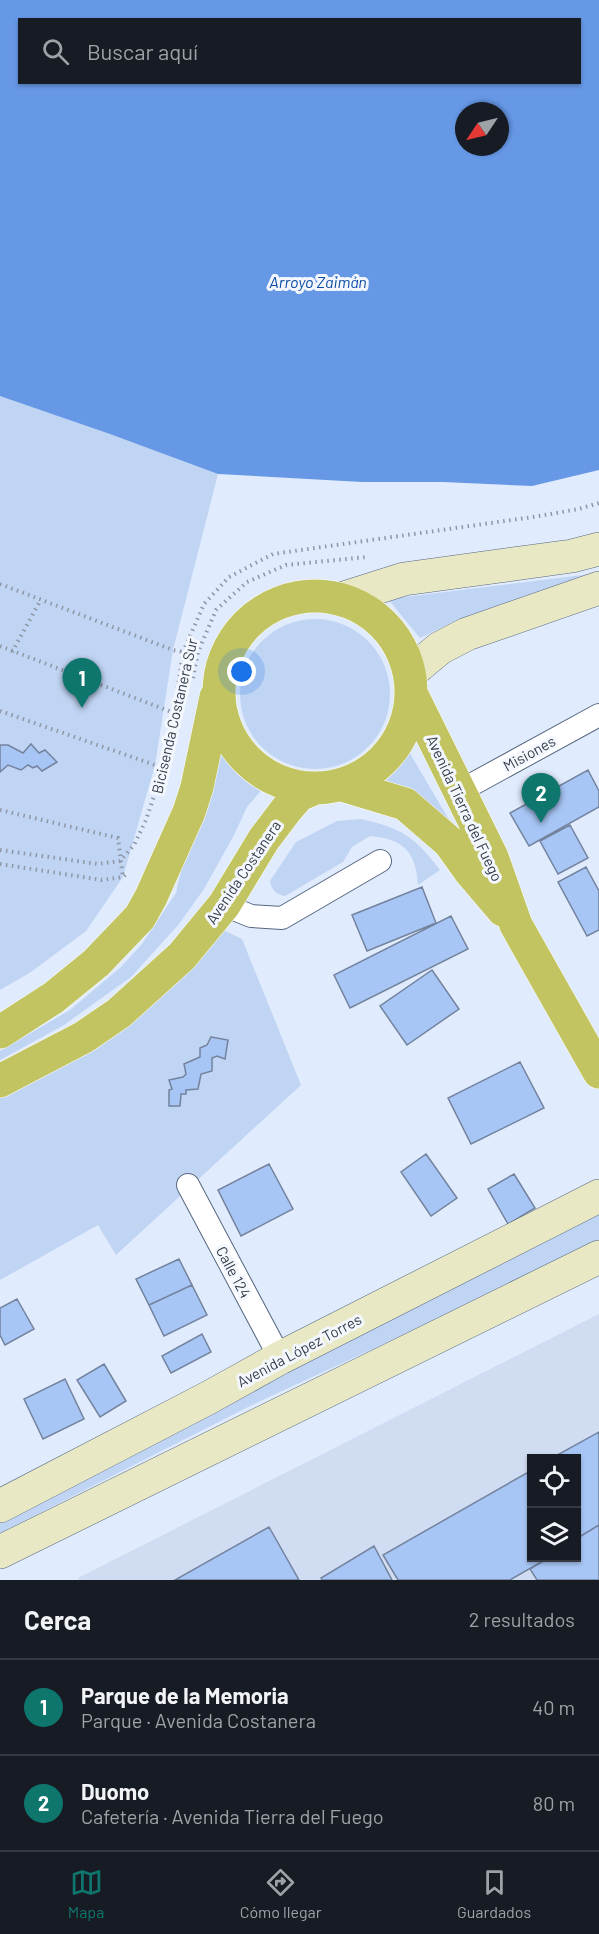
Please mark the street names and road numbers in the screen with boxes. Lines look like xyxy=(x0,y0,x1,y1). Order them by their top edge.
street label: Bicisenda Costanera Sur xyxy=(147,636,201,795)
street label: Misiones xyxy=(500,731,558,775)
street label: Avenida Tierra del Fuego xyxy=(423,732,507,884)
street label: Avenida Costanera xyxy=(202,817,284,927)
street label: Calle 124 xyxy=(213,1243,255,1301)
street label: Avenida López Torres xyxy=(234,1310,364,1390)

